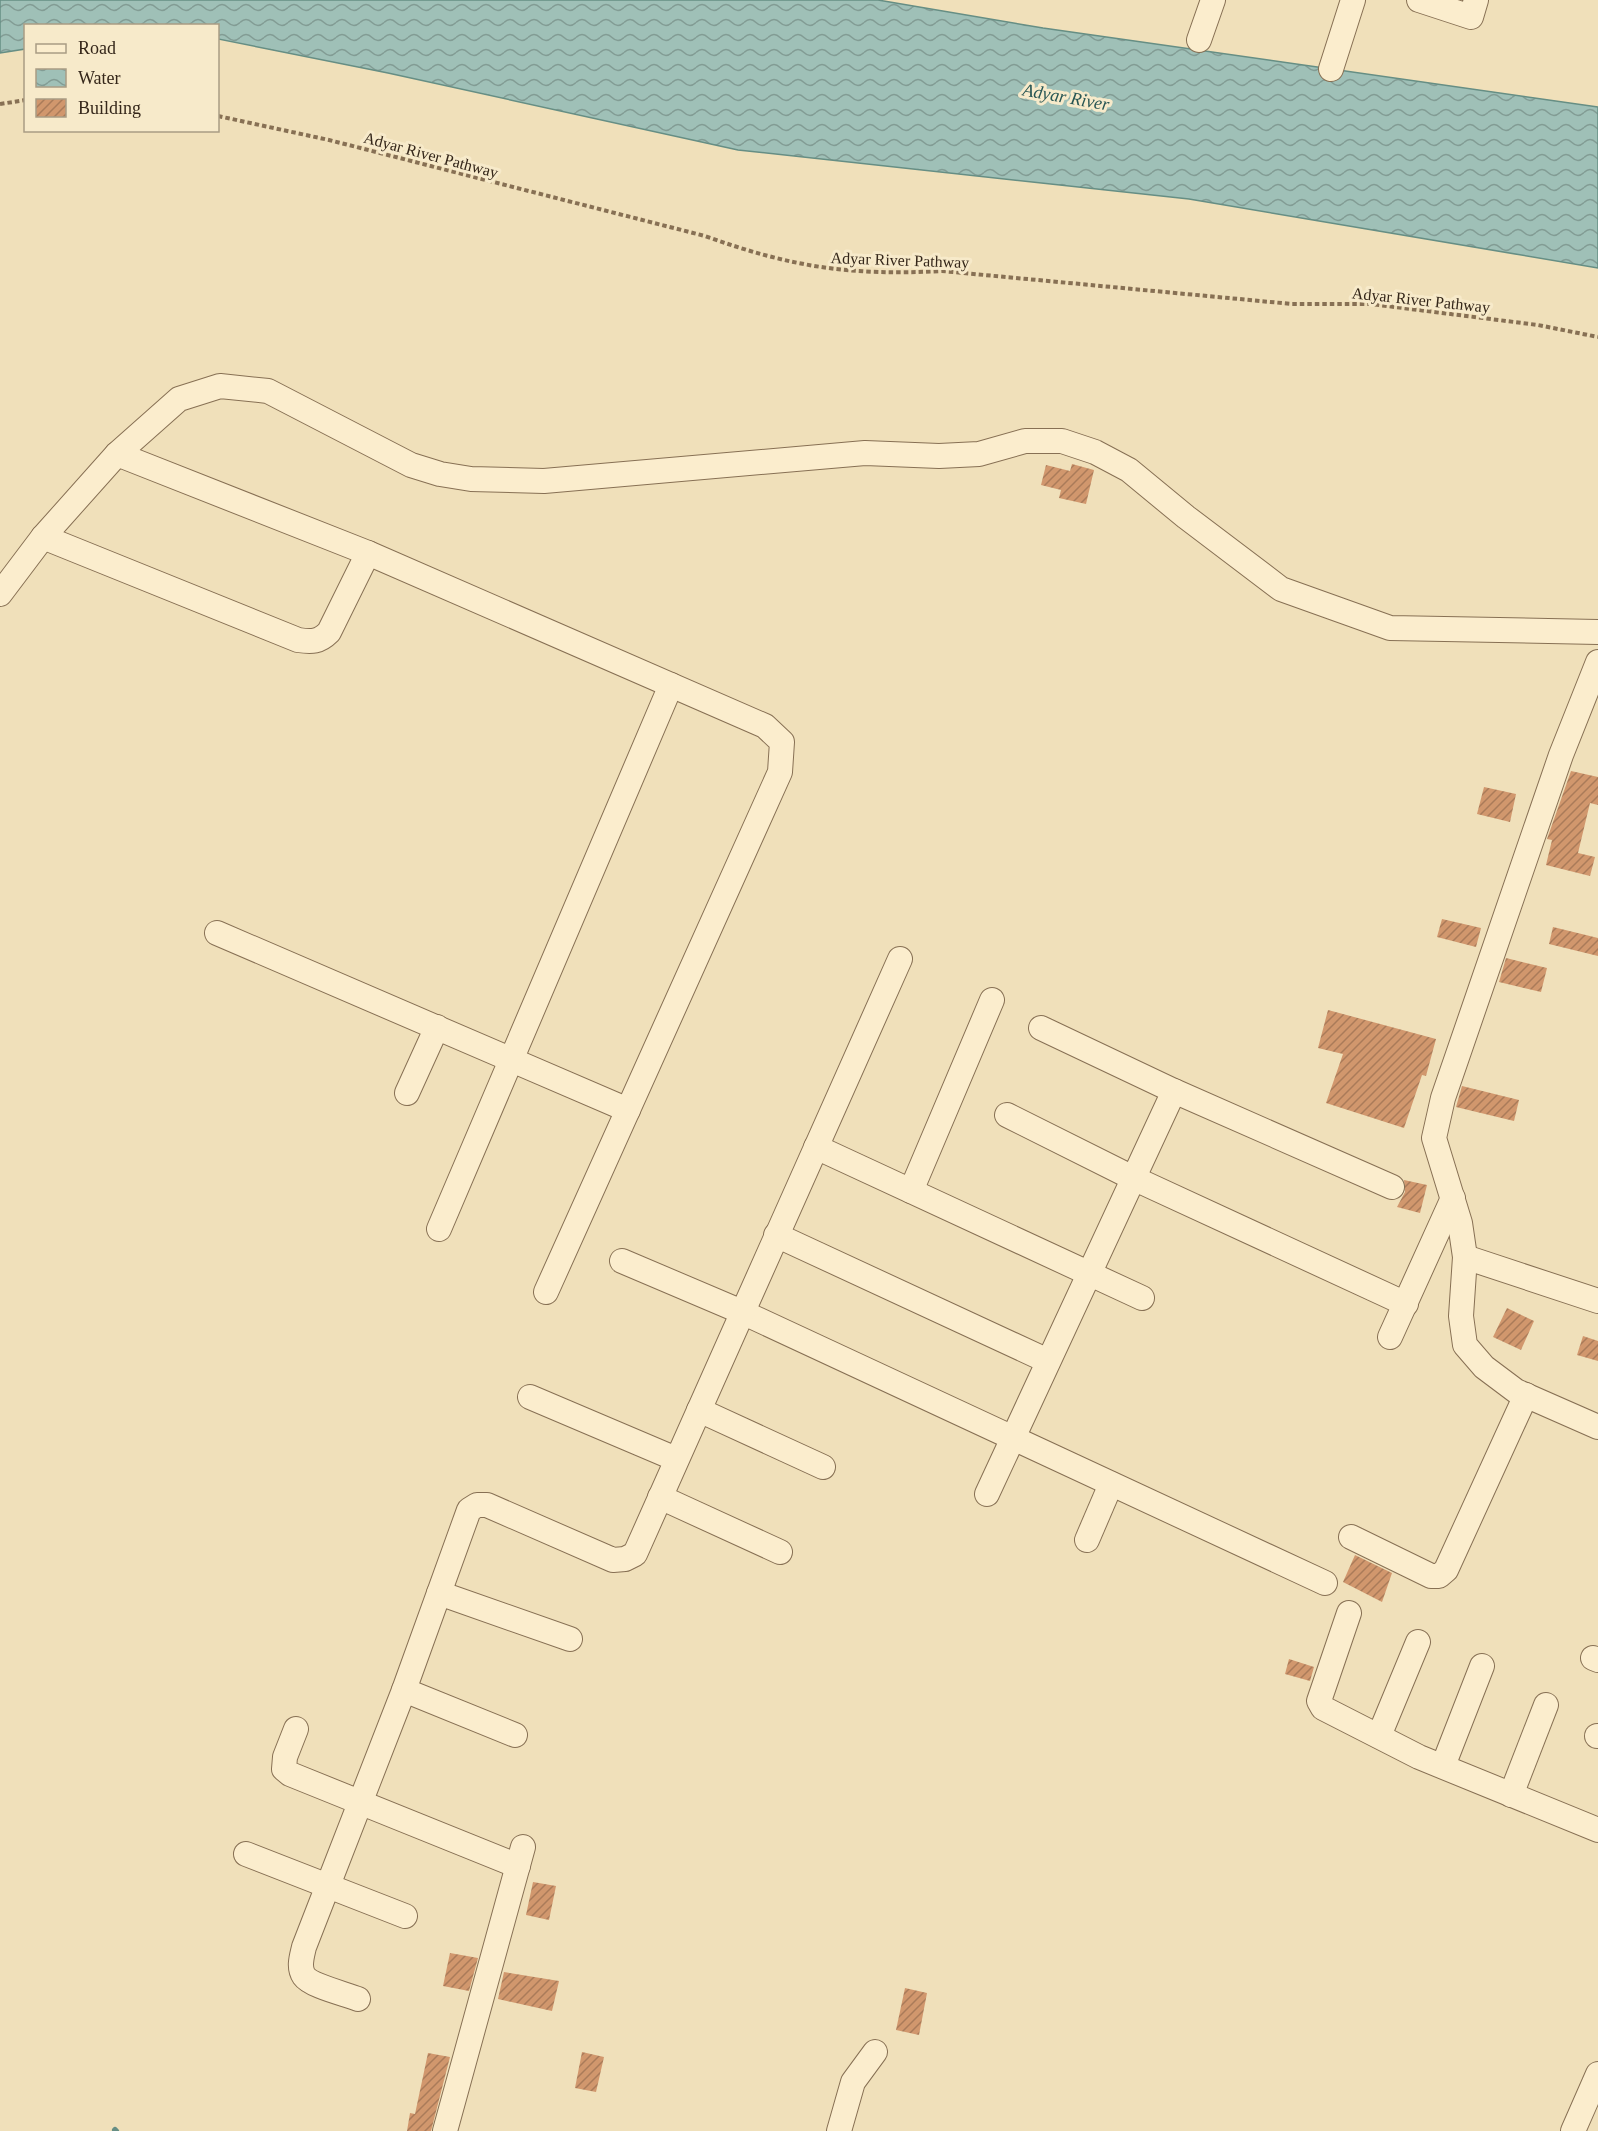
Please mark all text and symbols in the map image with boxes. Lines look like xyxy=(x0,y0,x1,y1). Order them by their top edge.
legend xyxy=(24,24,219,132)
text: Road xyxy=(78,38,116,58)
text: Water xyxy=(78,68,121,88)
water label: Adyar River xyxy=(1020,79,1112,115)
text: Building xyxy=(78,98,141,118)
street label: Adyar River Pathway xyxy=(362,129,500,182)
street label: Adyar River Pathway xyxy=(830,249,970,272)
street label: Adyar River Pathway xyxy=(1351,284,1491,317)

